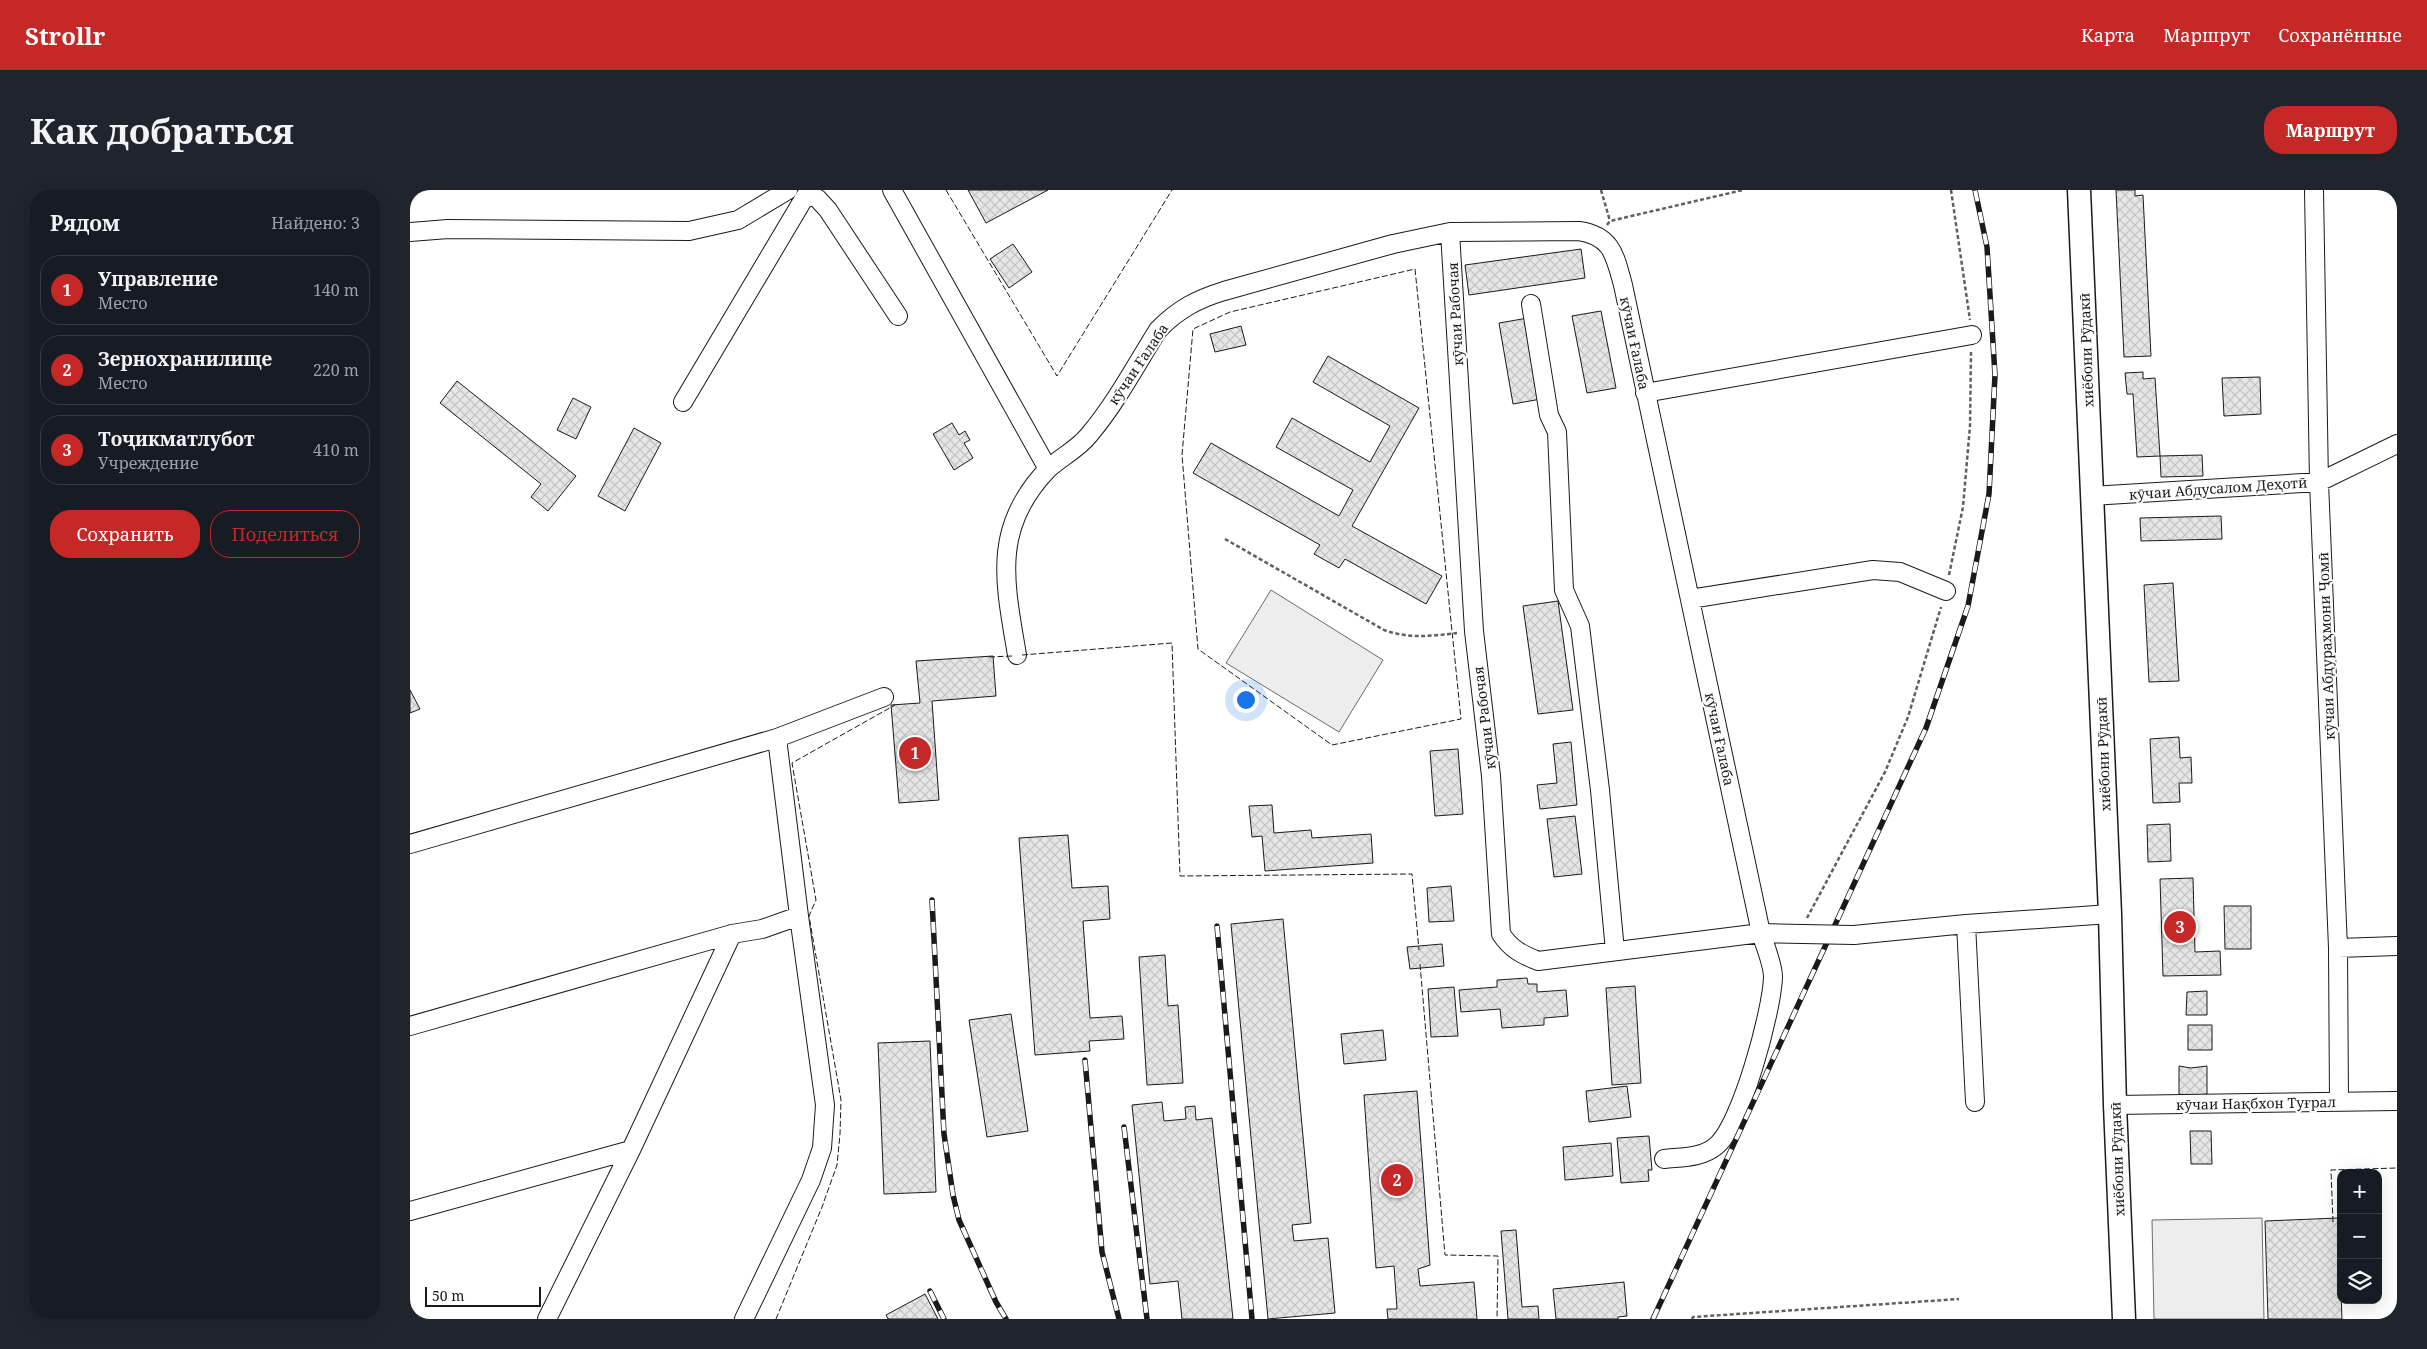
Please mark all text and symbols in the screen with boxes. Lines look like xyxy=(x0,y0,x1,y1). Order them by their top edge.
text: Strollr xyxy=(25,19,105,52)
text: Карта xyxy=(2081,23,2135,47)
text: Маршрут xyxy=(2163,23,2250,47)
text: Сохранённые xyxy=(2278,23,2402,47)
button: Маршрут xyxy=(2264,106,2397,154)
text: Как добраться xyxy=(30,107,294,154)
text: Рядом xyxy=(50,209,120,237)
text: Найдено: 3 xyxy=(271,212,360,234)
street label: кӯчаи Рабочая xyxy=(1443,262,1467,366)
text: Управление xyxy=(98,266,218,292)
text: 1 xyxy=(62,279,72,301)
text: 140 m xyxy=(313,279,359,301)
text: Место xyxy=(98,292,147,314)
street label: хиёбони Рӯдакӣ xyxy=(2075,292,2097,408)
street label: кӯчаи Ғалаба xyxy=(1616,295,1654,391)
street label: кӯчаи Ғалаба xyxy=(1104,319,1172,409)
text: Зернохранилище xyxy=(98,346,272,372)
text: 2 xyxy=(62,359,72,381)
text: 220 m xyxy=(313,359,359,381)
text: Место xyxy=(98,372,147,394)
text: Тоҷикматлубот xyxy=(98,426,255,452)
text: 3 xyxy=(62,439,72,461)
text: 410 m xyxy=(313,439,359,461)
text: Учреждение xyxy=(98,452,199,474)
street label: кӯчаи Абдусалом Деҳотӣ xyxy=(2128,472,2308,504)
button: Сохранить xyxy=(50,510,200,558)
button: Поделиться xyxy=(210,510,360,558)
street label: кӯчаи Абдураҳмони Ҷомӣ xyxy=(2313,552,2339,740)
street label: кӯчаи Рабочая xyxy=(1468,665,1500,771)
your location xyxy=(1233,687,1259,713)
street label: кӯчаи Ғалаба xyxy=(1701,691,1739,787)
street label: хиёбони Рӯдакӣ xyxy=(2092,696,2114,812)
pin: 1 xyxy=(899,734,931,772)
pin: 3 xyxy=(2164,908,2196,946)
street label: кӯчаи Нақбхон Туғрал xyxy=(2176,1092,2337,1114)
street label: хиёбони Рӯдакӣ xyxy=(2106,1101,2128,1217)
pin: 2 xyxy=(1381,1161,1413,1199)
map controls xyxy=(2337,1169,2382,1304)
button: + xyxy=(2337,1169,2382,1214)
button: − xyxy=(2337,1214,2382,1259)
button: layers xyxy=(2337,1259,2382,1304)
scale bar xyxy=(425,1284,541,1307)
text: 50 m xyxy=(432,1286,465,1305)

